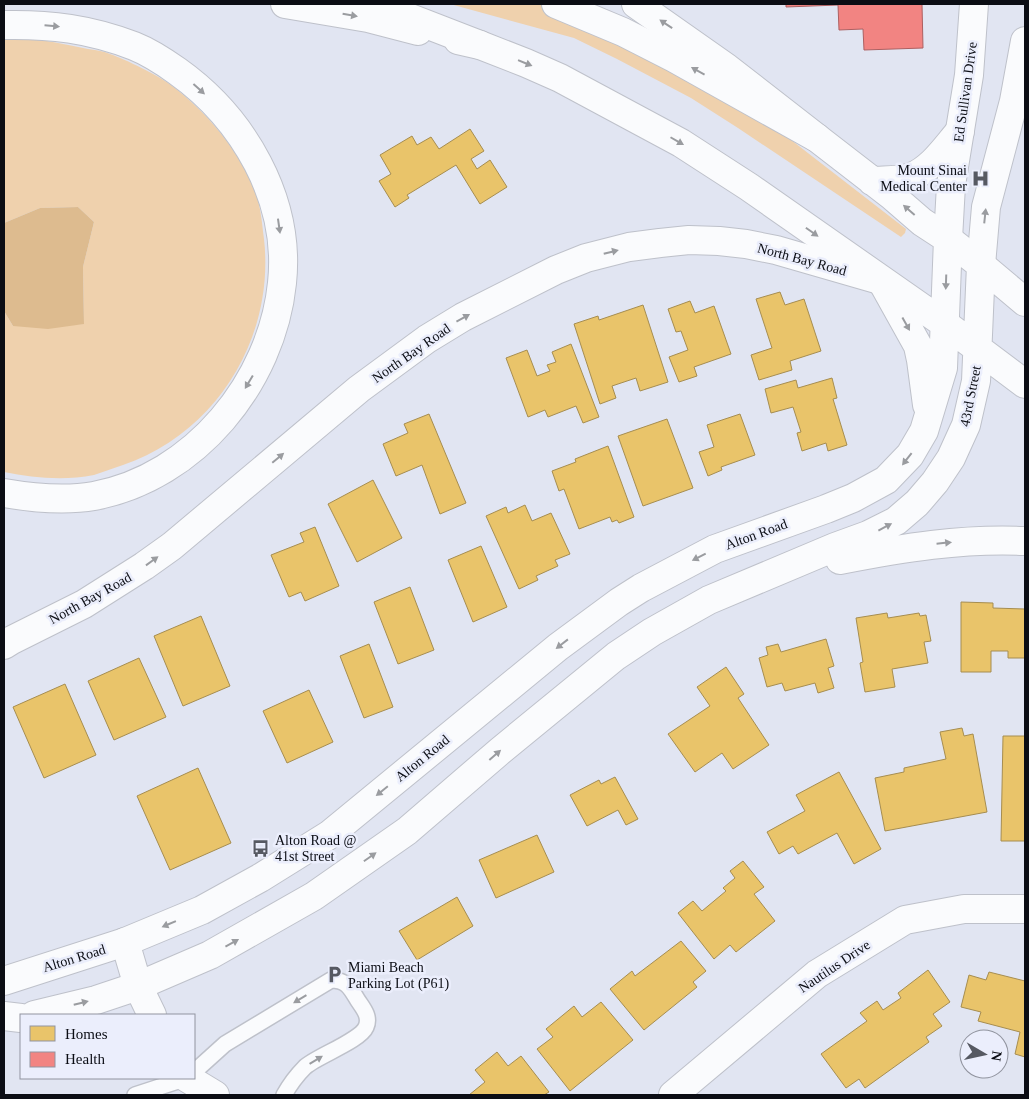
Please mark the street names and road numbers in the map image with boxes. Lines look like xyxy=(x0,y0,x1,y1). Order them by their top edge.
street label: Ed Sullivan Drive xyxy=(951,41,980,143)
street label: North Bay Road xyxy=(756,240,848,279)
street label: North Bay Road xyxy=(369,321,453,386)
street label: 43rd Street xyxy=(957,364,984,428)
street label: Alton Road xyxy=(723,516,789,553)
street label: North Bay Road xyxy=(46,570,134,627)
street label: Alton Road xyxy=(392,732,452,785)
street label: Nautilus Drive xyxy=(796,937,873,996)
street label: Alton Road xyxy=(41,942,107,975)

